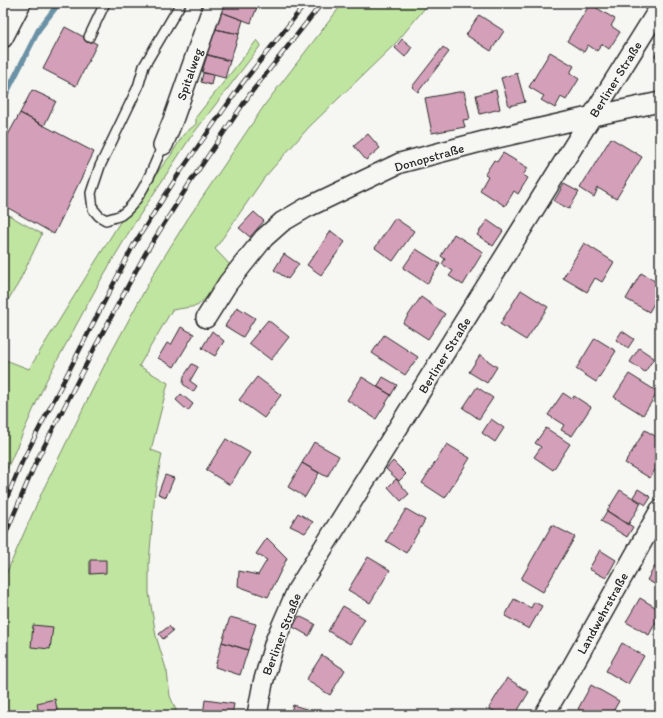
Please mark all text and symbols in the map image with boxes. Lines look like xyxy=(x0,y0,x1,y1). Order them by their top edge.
street label: Berliner Straße xyxy=(586,39,645,120)
street label: Spitalweg xyxy=(174,46,206,102)
street label: Donopstraße xyxy=(392,140,466,175)
street label: Berliner Straße xyxy=(415,315,474,396)
street label: Landwehrstraße xyxy=(574,570,631,657)
street label: Berliner Straße xyxy=(259,591,304,677)

